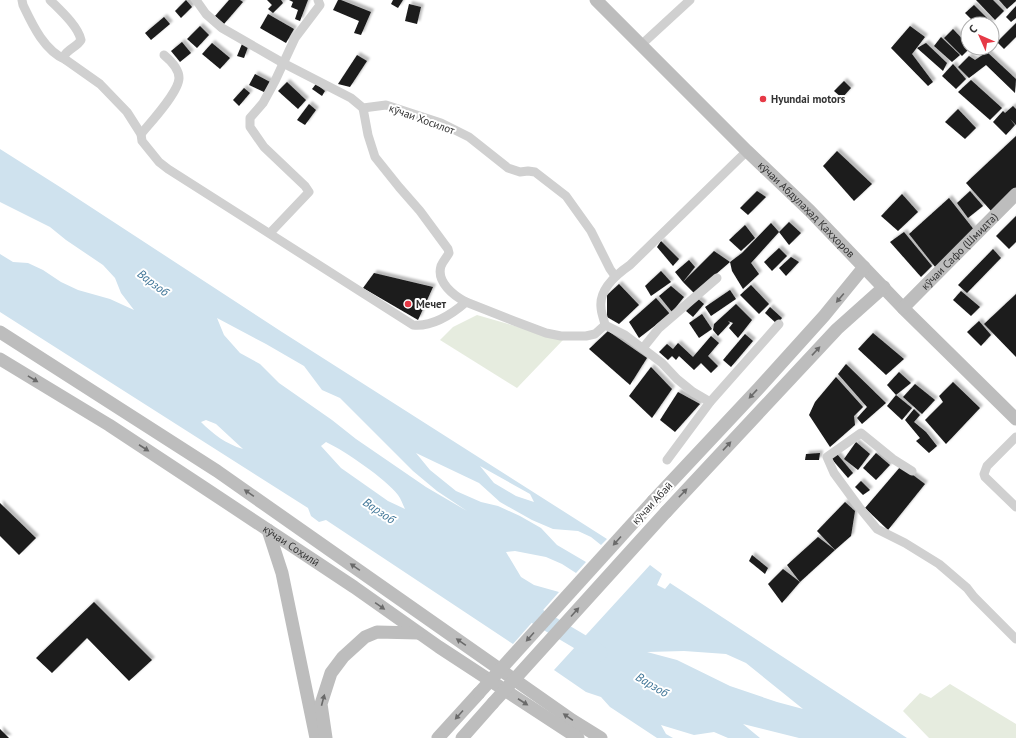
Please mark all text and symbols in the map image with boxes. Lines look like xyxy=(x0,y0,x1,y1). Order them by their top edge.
north arrow xyxy=(960,16,1000,56)
text: С xyxy=(966,22,980,36)
place label: Hyundai motors xyxy=(771,92,846,106)
marker: Hyundai motors xyxy=(758,94,768,104)
street label: кӯчаи Хосилот xyxy=(387,101,457,138)
street label: кӯчаи Абдулаҳад Қаҳҳоров xyxy=(755,158,858,261)
street label: кӯчаи Сафо (Шмидта) xyxy=(918,210,1001,293)
water label: Варзоб xyxy=(135,266,173,300)
one-way arrow xyxy=(835,292,844,303)
place label: Мечет xyxy=(416,297,447,311)
marker: Мечет xyxy=(403,299,413,309)
one-way arrow xyxy=(811,346,821,356)
one-way arrow xyxy=(27,376,39,383)
one-way arrow xyxy=(748,389,758,399)
one-way arrow xyxy=(723,441,732,451)
one-way arrow xyxy=(139,444,149,452)
street label: кӯчаи Абаӣ xyxy=(629,479,675,527)
one-way arrow xyxy=(678,488,688,498)
one-way arrow xyxy=(243,489,254,497)
water label: Варзоб xyxy=(360,494,399,527)
street label: кӯчаи Соҳилӣ xyxy=(260,522,322,569)
one-way arrow xyxy=(613,536,622,545)
one-way arrow xyxy=(350,563,360,571)
one-way arrow xyxy=(375,601,385,609)
one-way arrow xyxy=(571,607,580,617)
one-way arrow xyxy=(525,632,534,642)
one-way arrow xyxy=(456,638,467,646)
water label: Варзоб xyxy=(633,669,672,701)
one-way arrow xyxy=(320,693,326,706)
one-way arrow xyxy=(517,698,528,706)
one-way arrow xyxy=(454,710,463,721)
one-way arrow xyxy=(563,713,573,721)

